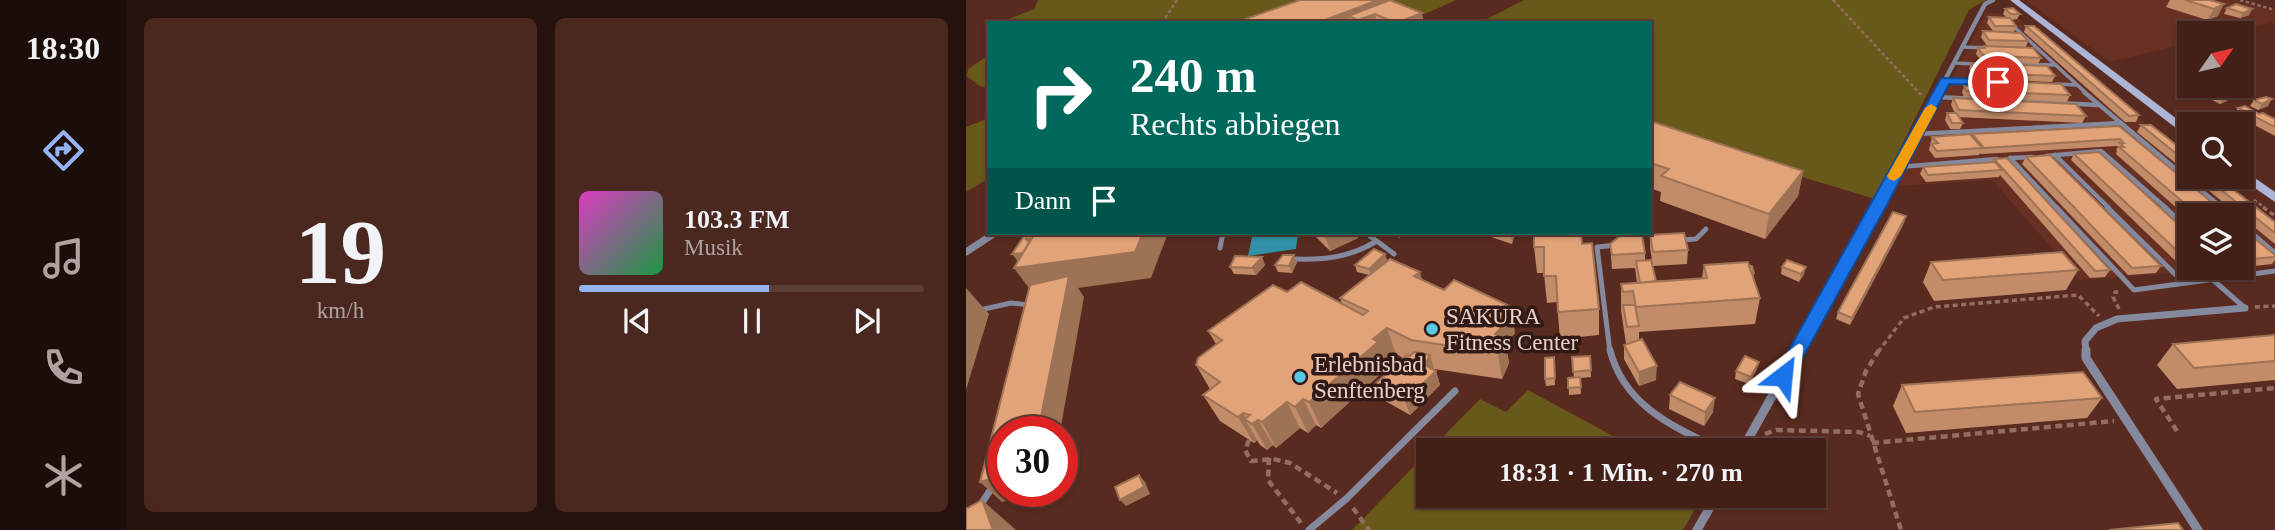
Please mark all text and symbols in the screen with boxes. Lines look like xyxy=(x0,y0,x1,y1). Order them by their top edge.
north arrow xyxy=(2177,21,2254,98)
map controls xyxy=(2177,21,2254,280)
text: 18:30 xyxy=(26,30,100,66)
text: 240 m xyxy=(1130,48,1257,103)
icon: right xyxy=(1015,49,1106,140)
pin xyxy=(1968,52,2028,112)
icon: arrive xyxy=(1979,63,2017,101)
text: Rechts abbiegen xyxy=(1130,106,1341,142)
button: search xyxy=(2177,112,2254,189)
icon: directions xyxy=(39,126,88,175)
icon: arrive xyxy=(1085,182,1123,220)
text: Dann xyxy=(1015,186,1071,215)
text: 19 xyxy=(295,202,386,303)
button: layers xyxy=(2177,203,2254,280)
text: 103.3 FM xyxy=(684,205,789,234)
icon: music xyxy=(39,234,88,283)
text: Musik xyxy=(684,235,743,260)
text: km/h xyxy=(317,298,364,323)
icon: previous xyxy=(618,302,656,340)
icon: pause xyxy=(733,302,771,340)
icon: next xyxy=(848,302,886,340)
place label: SAKURA Fitness Center xyxy=(1446,304,1579,355)
marker: SAKURA Fitness Center xyxy=(1424,321,1440,337)
position arrow xyxy=(1746,339,1820,413)
icon: phone xyxy=(39,343,88,392)
place label: Erlebnisbad Senftenberg xyxy=(1314,352,1425,403)
marker: Erlebnisbad Senftenberg xyxy=(1292,369,1308,385)
speed limit sign: 30 xyxy=(987,416,1078,507)
icon: climate xyxy=(39,451,88,500)
text: 18:31 · 1 Min. · 270 m xyxy=(1499,458,1743,487)

